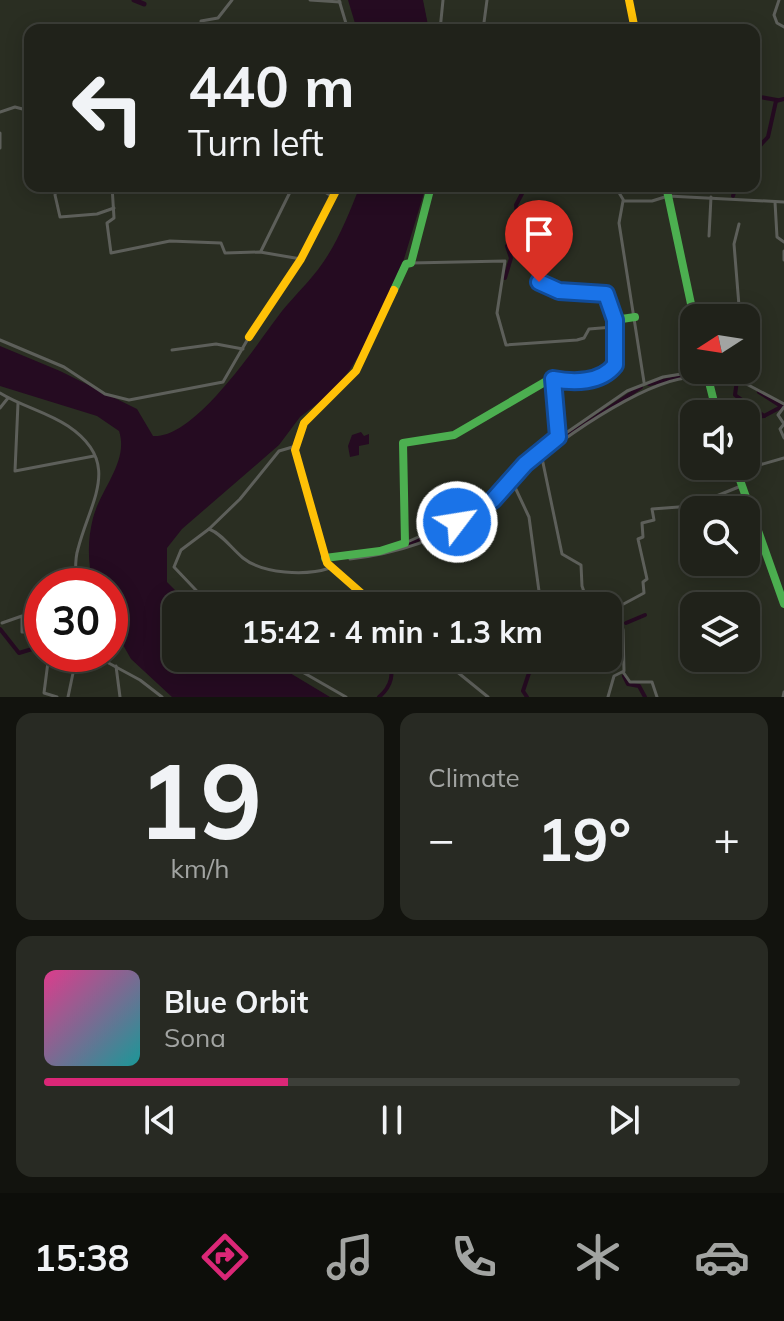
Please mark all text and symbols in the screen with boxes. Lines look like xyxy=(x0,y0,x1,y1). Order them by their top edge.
text: 440 m xyxy=(188,51,355,121)
icon: left xyxy=(56,56,160,160)
text: Turn left xyxy=(188,120,324,165)
pin xyxy=(505,200,573,282)
icon: arrive xyxy=(517,212,561,256)
north arrow xyxy=(680,304,760,384)
map controls xyxy=(680,304,760,672)
button: sound xyxy=(680,400,760,480)
position arrow xyxy=(415,480,499,564)
button: search xyxy=(680,496,760,576)
speed limit sign: 30 xyxy=(24,568,128,672)
button: layers xyxy=(680,592,760,672)
text: 15:42 · 4 min · 1.3 km xyxy=(241,613,543,651)
text: 19 xyxy=(138,734,262,865)
text: Climate xyxy=(428,761,520,794)
text: 19° xyxy=(537,801,631,876)
text: − xyxy=(428,811,454,866)
text: + xyxy=(714,811,740,866)
text: km/h xyxy=(171,852,229,885)
text: Blue Orbit xyxy=(164,983,308,1021)
text: Sona xyxy=(164,1021,226,1054)
icon: previous xyxy=(138,1098,182,1142)
icon: pause xyxy=(370,1098,414,1142)
icon: next xyxy=(602,1098,646,1142)
icon: directions xyxy=(197,1229,253,1285)
icon: music xyxy=(322,1229,378,1285)
icon: phone xyxy=(446,1229,502,1285)
icon: climate xyxy=(570,1229,626,1285)
icon: car xyxy=(694,1229,750,1285)
text: 15:38 xyxy=(34,1235,129,1280)

